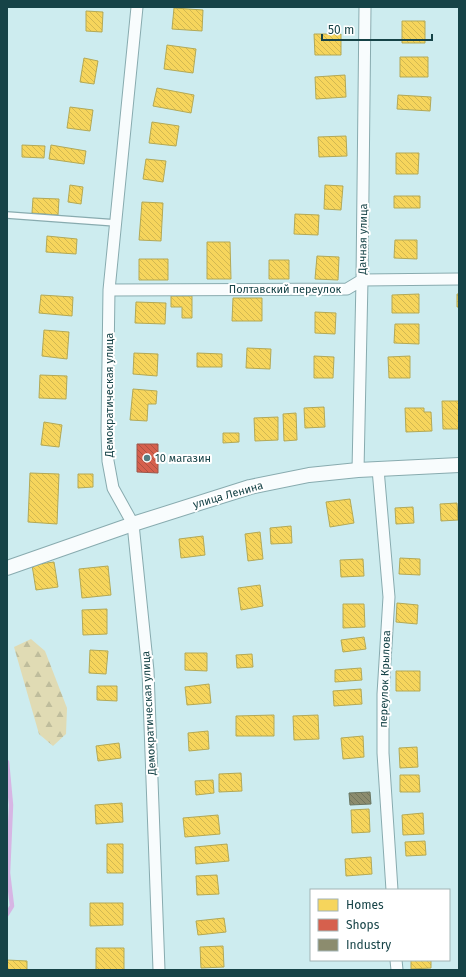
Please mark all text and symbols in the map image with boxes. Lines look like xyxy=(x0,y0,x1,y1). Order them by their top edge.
scale bar xyxy=(322,16,432,42)
text: 50 m xyxy=(328,23,354,37)
street label: Дачная улица xyxy=(356,203,370,276)
street label: Полтавский переулок xyxy=(229,283,342,296)
street label: Демократическая улица xyxy=(103,333,116,458)
place label: 10 магазин xyxy=(155,452,211,465)
marker: 10 магазин xyxy=(142,453,152,463)
street label: улица Ленина xyxy=(191,479,265,511)
street label: переулок Крылова xyxy=(377,630,393,728)
street label: Демократическая улица xyxy=(139,651,159,776)
legend xyxy=(310,889,450,961)
text: Homes xyxy=(346,898,384,912)
text: Shops xyxy=(346,918,380,932)
text: Industry xyxy=(346,938,391,952)

